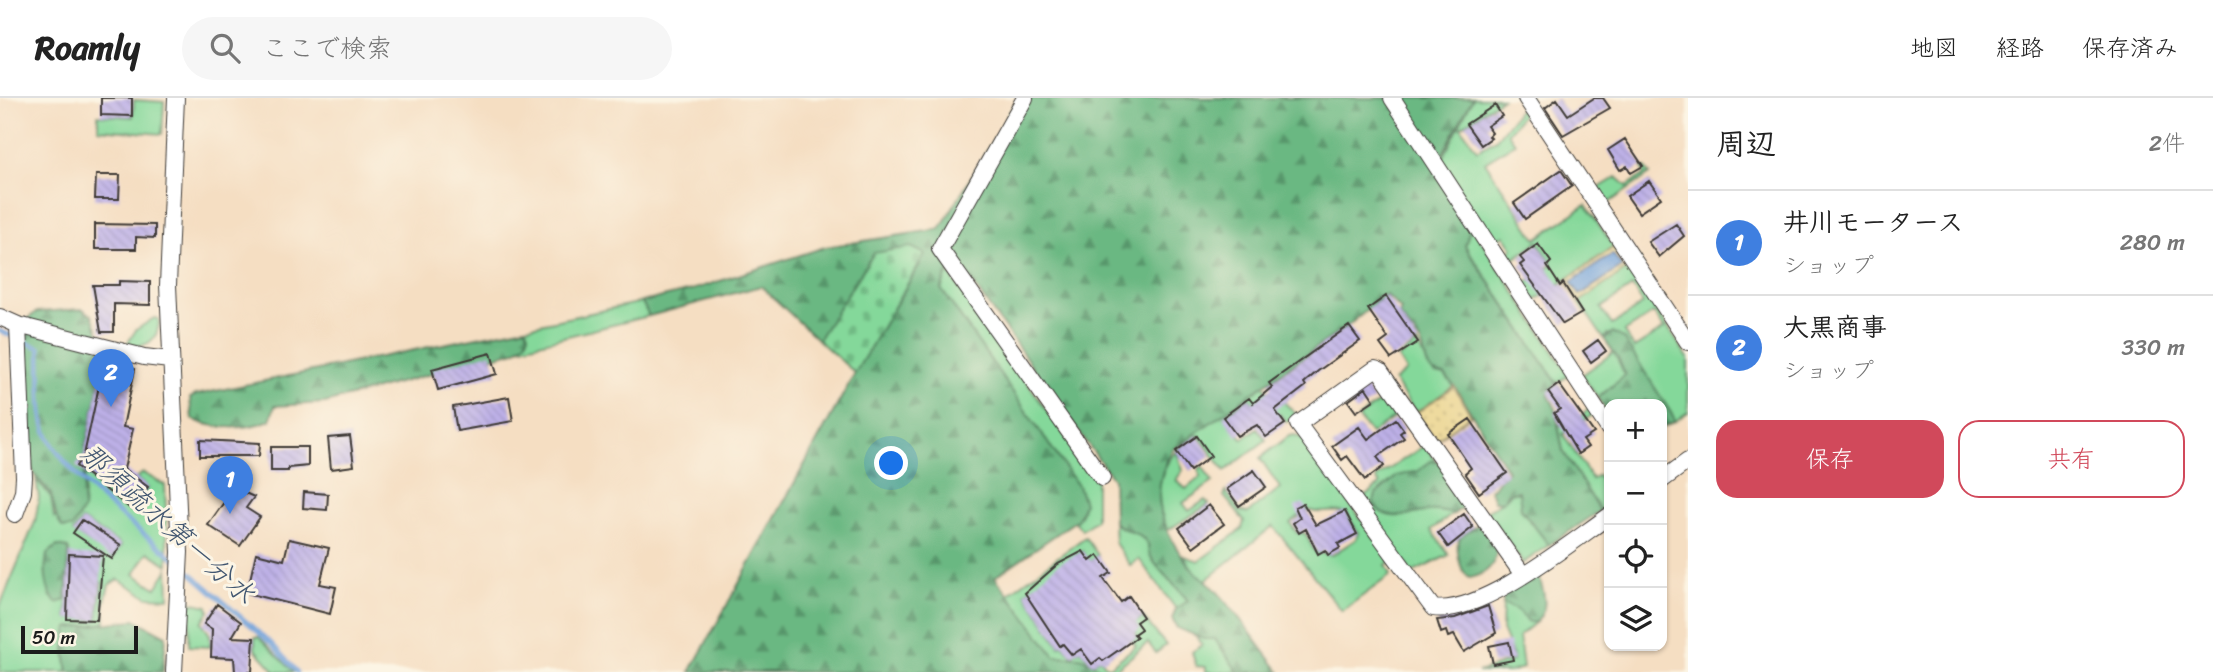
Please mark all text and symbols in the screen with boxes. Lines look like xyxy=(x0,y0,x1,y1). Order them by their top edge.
search box xyxy=(182,17,672,80)
text: Roamly xyxy=(35,19,140,77)
text: ここで検索 xyxy=(262,25,392,71)
text: 地図 xyxy=(1910,27,1958,69)
text: 経路 xyxy=(1996,27,2044,69)
text: 保存済み xyxy=(2082,27,2178,69)
icon: search xyxy=(206,29,244,67)
text: 周辺 xyxy=(1716,117,1776,171)
text: 2件 xyxy=(2149,123,2185,164)
text: 井川モータース xyxy=(1783,199,1963,245)
text: 1 xyxy=(1734,222,1744,263)
text: 280 m xyxy=(2120,222,2185,263)
text: ショップ xyxy=(1783,245,1874,286)
text: 大黒商事 xyxy=(1783,304,1887,350)
text: 2 xyxy=(1732,327,1746,368)
text: 330 m xyxy=(2122,327,2185,368)
pin: 2 xyxy=(88,349,134,407)
text: ショップ xyxy=(1783,350,1874,391)
map controls xyxy=(1604,399,1667,651)
button: + xyxy=(1604,399,1667,462)
button: 保存 xyxy=(1716,420,1944,498)
button: 共有 xyxy=(1958,420,2185,498)
water label: 那須疏水第一分水 xyxy=(68,430,267,617)
your location xyxy=(874,446,908,480)
pin: 1 xyxy=(207,456,253,514)
button: − xyxy=(1604,462,1667,525)
button: locate xyxy=(1604,525,1667,588)
button: layers xyxy=(1604,588,1667,651)
text: 50 m xyxy=(32,621,75,654)
scale bar xyxy=(21,623,138,655)

